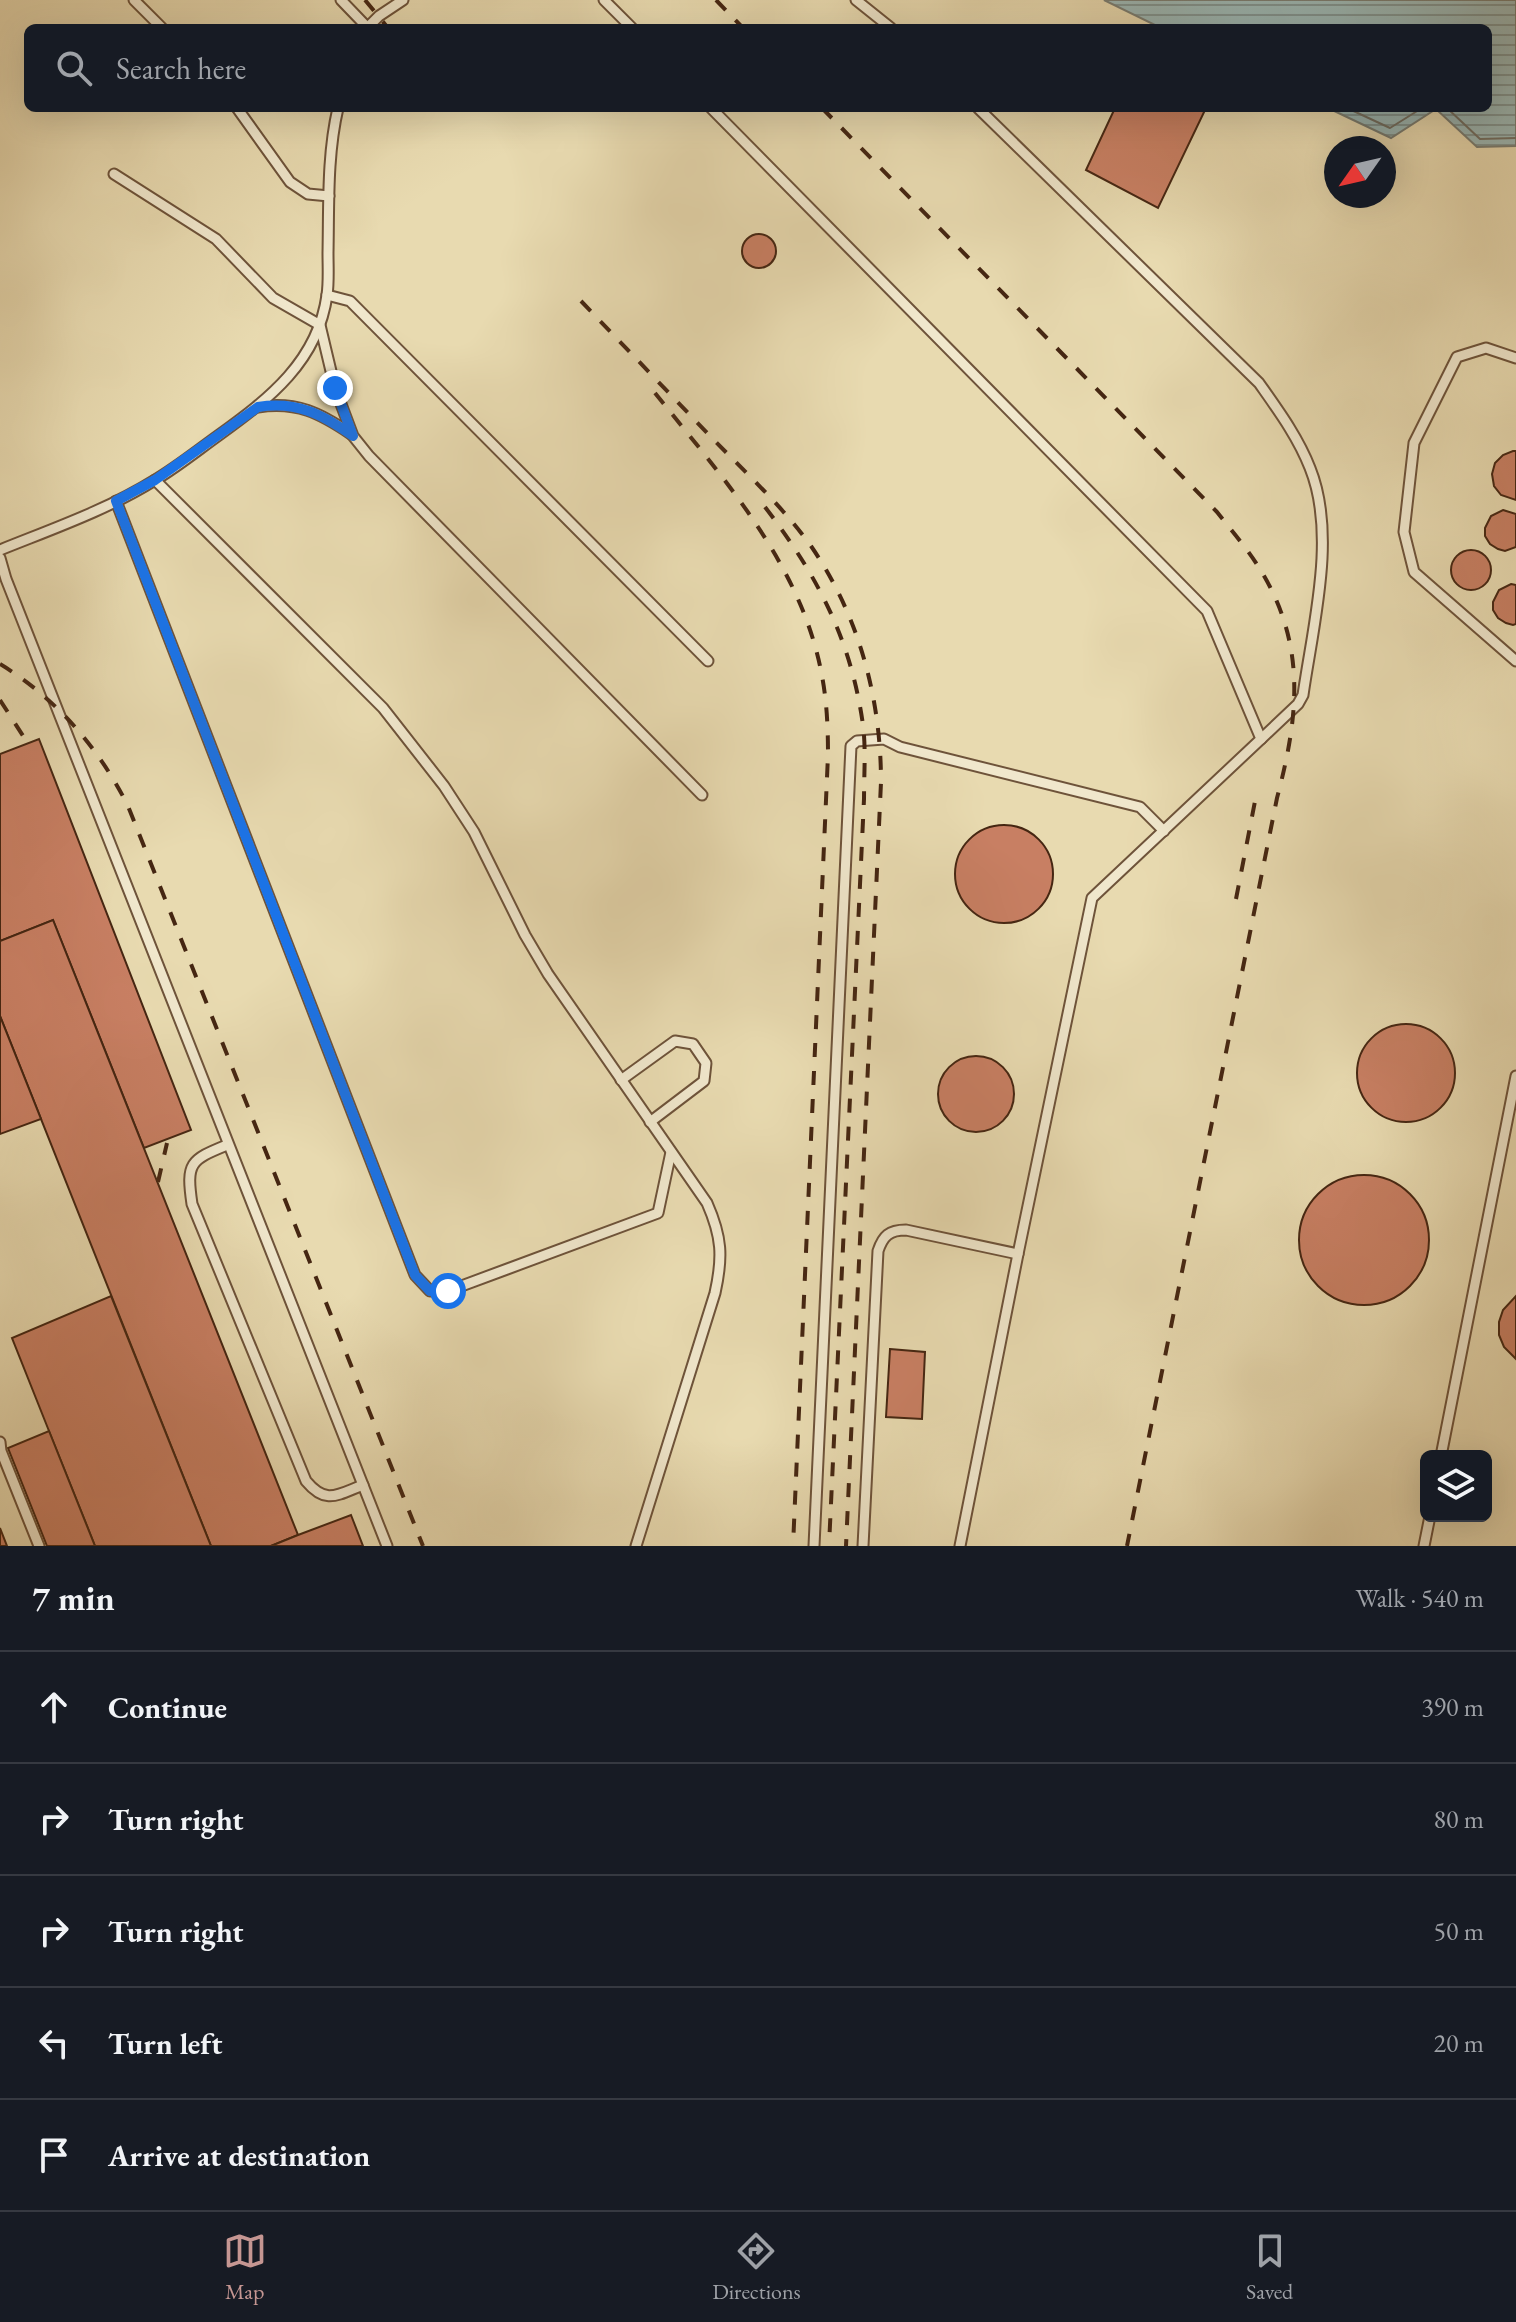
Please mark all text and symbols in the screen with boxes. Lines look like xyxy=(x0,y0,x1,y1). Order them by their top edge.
search box xyxy=(24,24,1492,112)
icon: search xyxy=(52,46,96,90)
text: Search here xyxy=(116,49,246,88)
north arrow xyxy=(1324,136,1396,208)
route end xyxy=(317,370,353,406)
route start xyxy=(430,1273,466,1309)
map controls xyxy=(1420,1450,1492,1522)
button: layers xyxy=(1420,1450,1492,1522)
text: 7 min xyxy=(32,1576,115,1620)
text: Walk · 540 m xyxy=(1356,1581,1484,1615)
icon: ahead xyxy=(32,1685,76,1729)
text: Continue xyxy=(108,1688,227,1727)
text: 390 m xyxy=(1421,1690,1484,1724)
icon: right xyxy=(32,1797,76,1841)
text: Turn right xyxy=(108,1800,244,1839)
text: 80 m xyxy=(1434,1802,1484,1836)
icon: right xyxy=(32,1909,76,1953)
text: Turn right xyxy=(108,1912,244,1951)
text: 50 m xyxy=(1434,1914,1484,1948)
icon: left xyxy=(32,2021,76,2065)
text: Turn left xyxy=(108,2024,222,2063)
text: 20 m xyxy=(1434,2026,1484,2060)
icon: arrive xyxy=(32,2133,76,2177)
text: Arrive at destination xyxy=(108,2136,370,2175)
tab: Map xyxy=(223,2229,267,2306)
tab: Directions xyxy=(712,2229,801,2306)
tab: Saved xyxy=(1246,2229,1293,2306)

